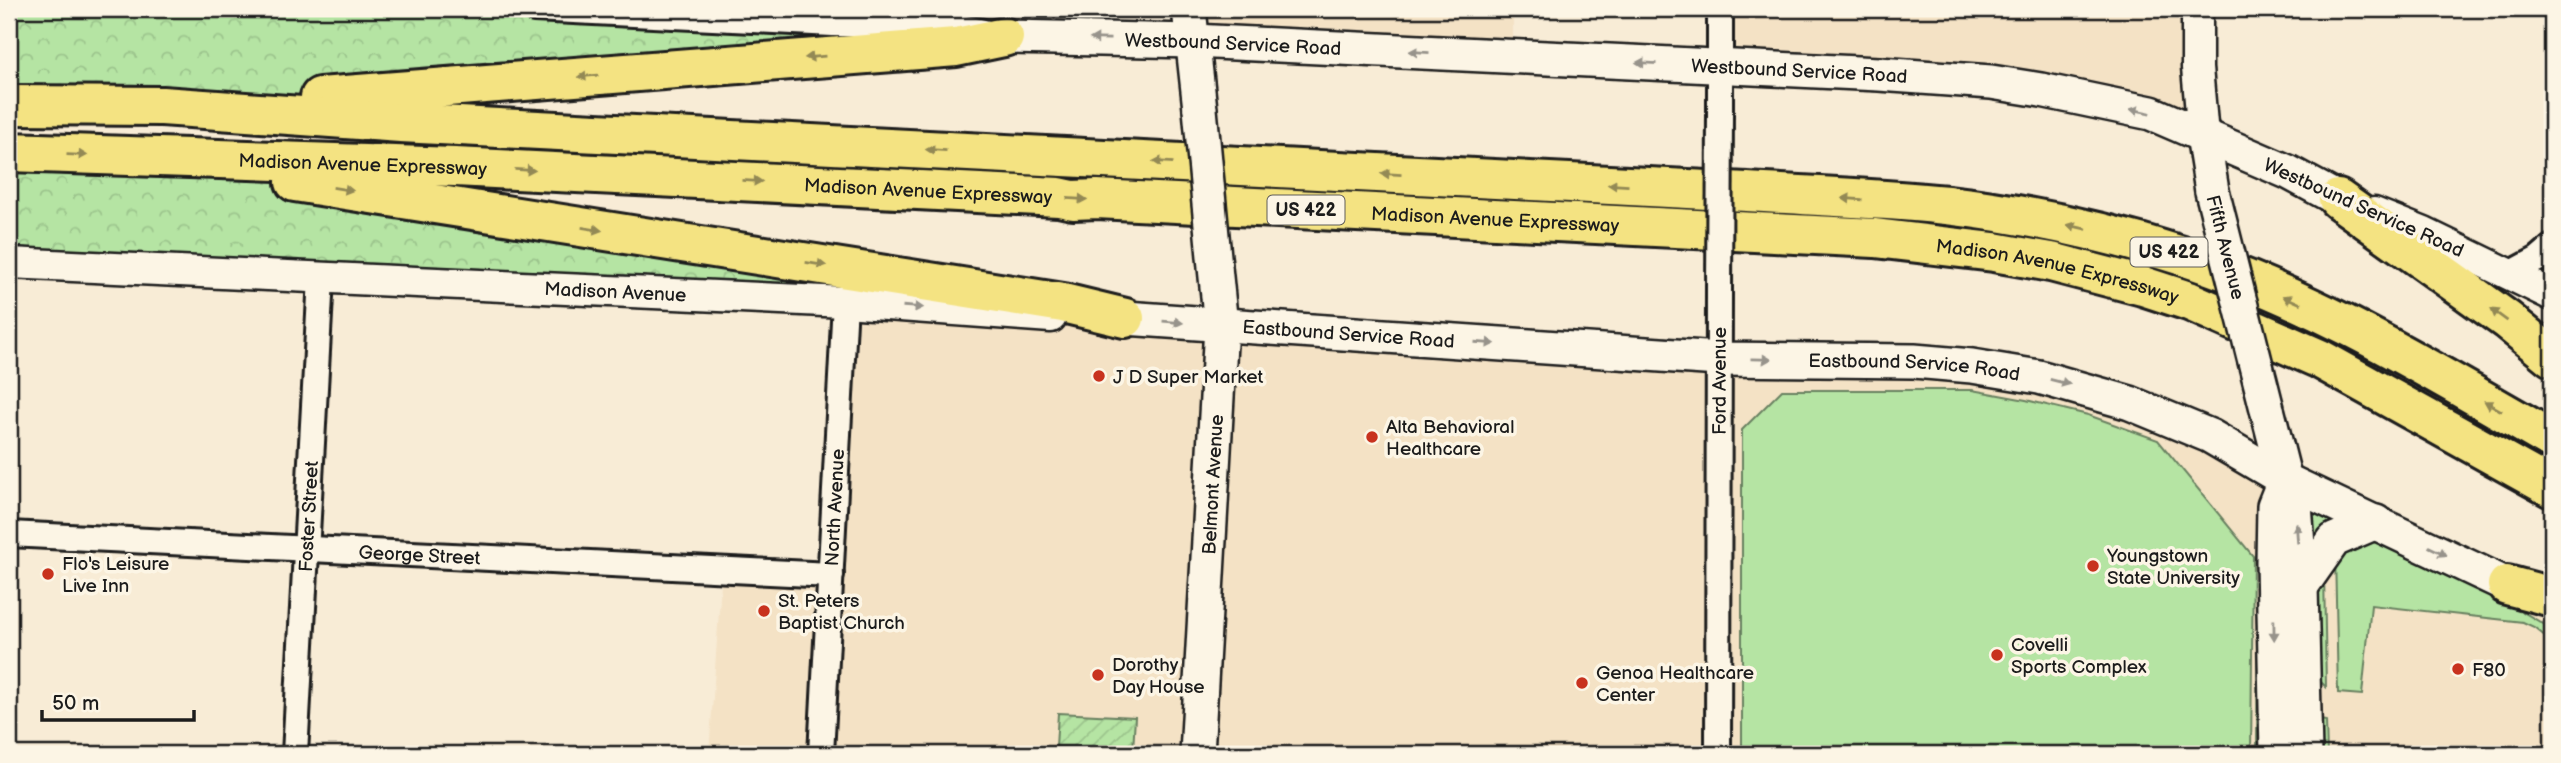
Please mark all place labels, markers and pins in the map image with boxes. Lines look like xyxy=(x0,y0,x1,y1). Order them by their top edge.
place label: J D Super Market xyxy=(1113,366,1264,389)
marker: J D Super Market xyxy=(1091,368,1107,384)
place label: Alta Behavioral Healthcare xyxy=(1386,416,1514,461)
marker: Alta Behavioral Healthcare xyxy=(1364,429,1380,445)
place label: Youngstown State University xyxy=(2106,545,2240,590)
place label: Flo's Leisure Live Inn xyxy=(62,553,169,598)
marker: Youngstown State University xyxy=(2085,558,2101,574)
marker: Flo's Leisure Live Inn xyxy=(40,566,56,582)
place label: St. Peters Baptist Church xyxy=(778,590,905,635)
marker: St. Peters Baptist Church xyxy=(756,603,772,619)
place label: Covelli Sports Complex xyxy=(2011,634,2147,679)
marker: Covelli Sports Complex xyxy=(1989,647,2005,663)
place label: Dorothy Day House xyxy=(1112,654,1205,699)
place label: F80 xyxy=(2472,659,2506,682)
marker: F80 xyxy=(2450,661,2466,677)
place label: Genoa Healthcare Center xyxy=(1596,662,1754,707)
marker: Dorothy Day House xyxy=(1090,667,1106,683)
marker: Genoa Healthcare Center xyxy=(1574,675,1590,691)

